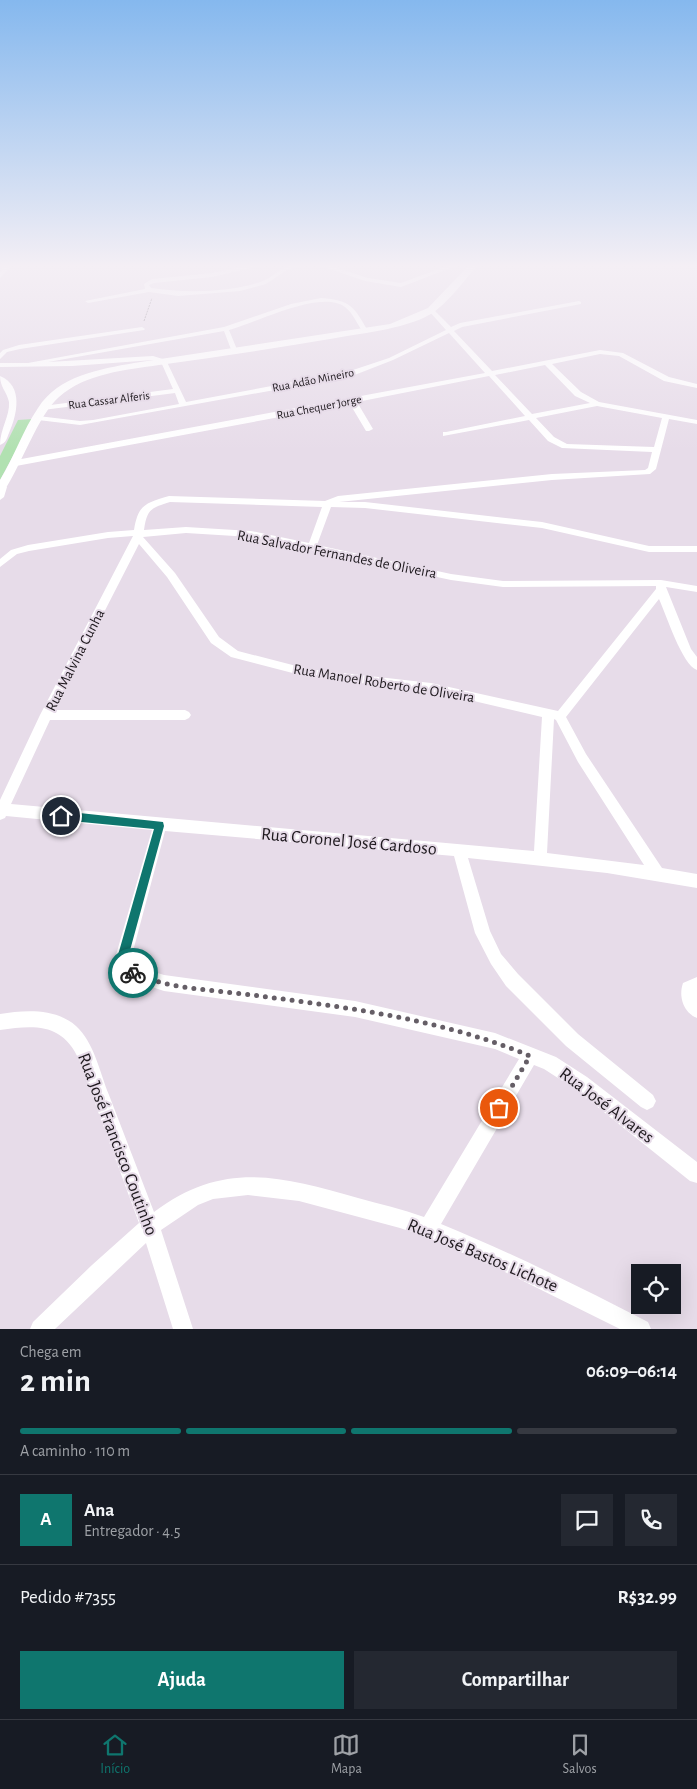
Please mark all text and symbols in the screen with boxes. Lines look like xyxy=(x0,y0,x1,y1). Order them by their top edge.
street label: Rua Adão Mineiro xyxy=(271,366,355,394)
street label: Rua Cassar Alferis xyxy=(68,389,150,411)
street label: Rua Chequer Jorge xyxy=(276,393,362,421)
street label: Rua Salvador Fernandes de Oliveira xyxy=(236,528,438,581)
street label: Rua Malvina Cunha xyxy=(43,607,108,714)
street label: Rua Manoel Roberto de Oliveira xyxy=(292,662,476,705)
pin xyxy=(40,795,82,837)
icon: home xyxy=(47,802,75,830)
street label: Rua Coronel José Cardoso xyxy=(260,825,438,859)
courier xyxy=(108,948,158,998)
icon: bike xyxy=(119,959,147,987)
street label: Rua José Francisco Coutinho xyxy=(74,1051,160,1238)
street label: Rua José Alvares xyxy=(556,1065,657,1147)
pin xyxy=(478,1087,520,1129)
icon: bag xyxy=(485,1094,513,1122)
street label: Rua José Bastos Lichote xyxy=(405,1216,560,1296)
map controls xyxy=(631,1264,681,1314)
button: locate xyxy=(631,1264,681,1314)
text: Chega em xyxy=(20,1344,82,1360)
text: 06:09–06:14 xyxy=(586,1362,677,1381)
text: 2 min xyxy=(20,1365,91,1397)
text: A caminho · 110 m xyxy=(20,1443,130,1459)
button: chat xyxy=(561,1494,613,1546)
button: phone xyxy=(625,1494,677,1546)
text: Ana xyxy=(84,1501,114,1520)
text: A xyxy=(40,1510,52,1529)
text: Entregador · 4.5 xyxy=(84,1523,180,1539)
text: Pedido #7355 xyxy=(20,1588,116,1607)
text: R$32.99 xyxy=(617,1588,677,1607)
button: Ajuda xyxy=(20,1651,344,1709)
button: Compartilhar xyxy=(354,1651,677,1709)
tab: Início xyxy=(100,1731,130,1778)
tab: Mapa xyxy=(331,1731,362,1778)
tab: Salvos xyxy=(563,1731,597,1778)

